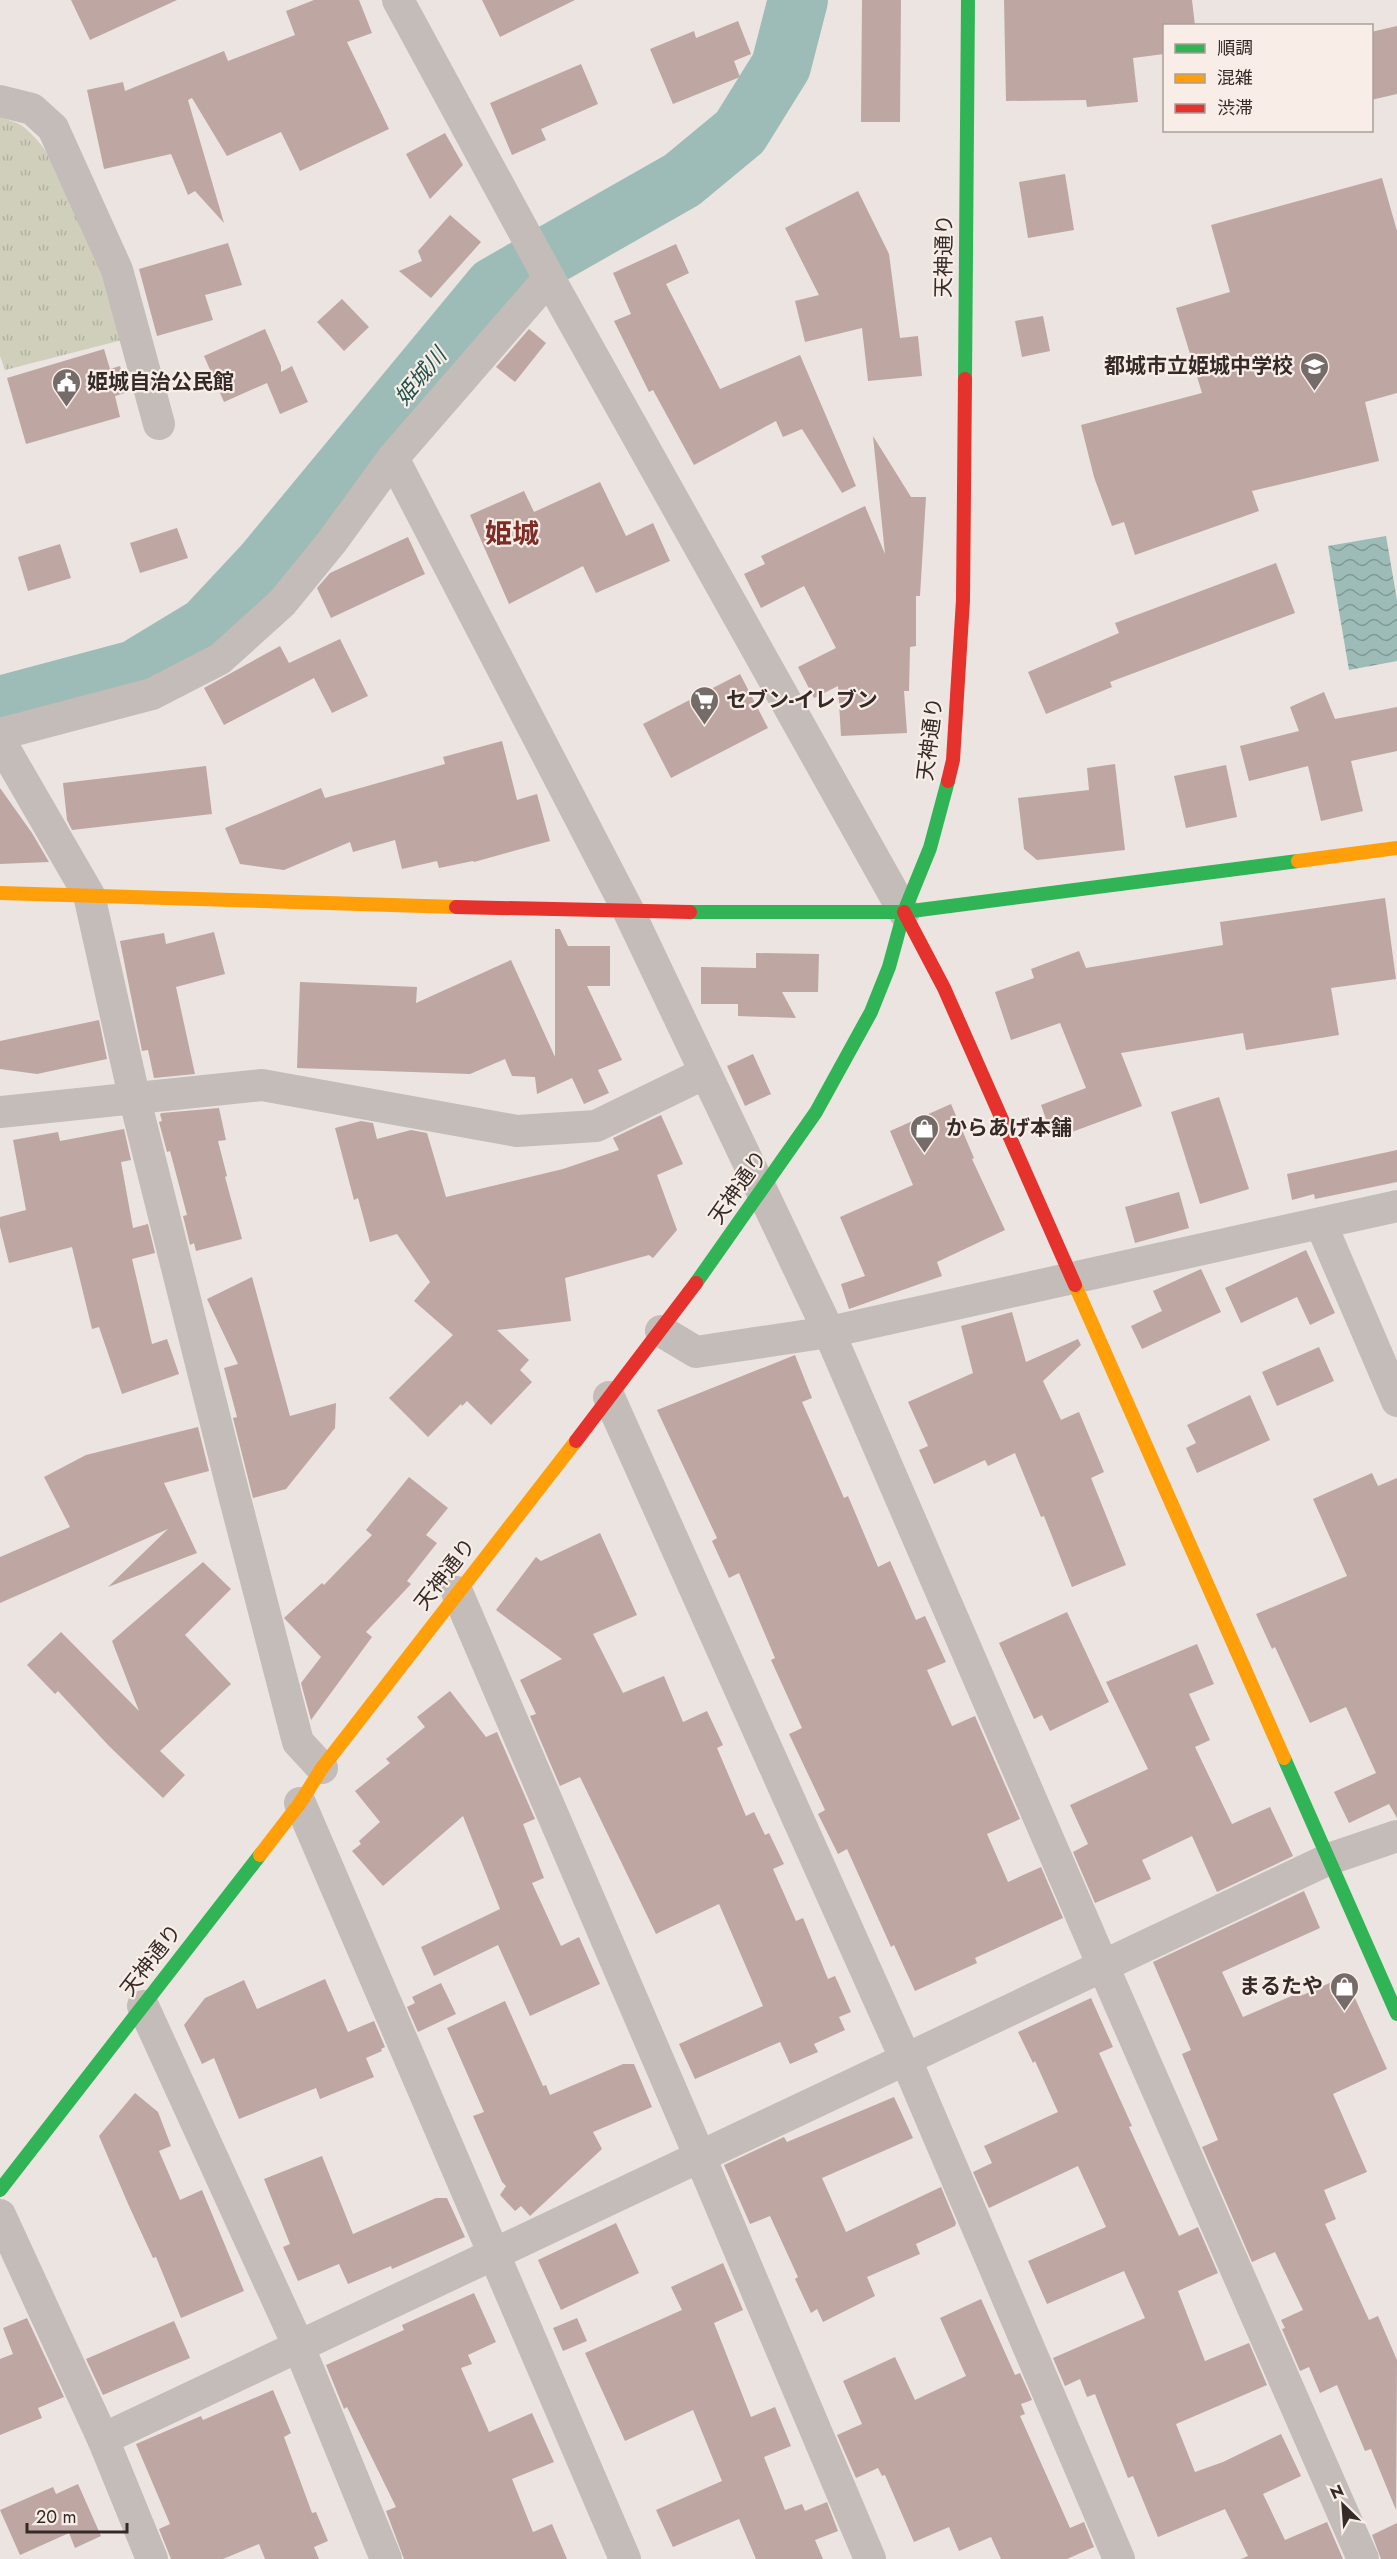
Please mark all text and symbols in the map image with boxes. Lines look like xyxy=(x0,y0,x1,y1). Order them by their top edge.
legend xyxy=(1163,24,1373,132)
text: 順調 xyxy=(1217,35,1253,61)
text: 混雑 xyxy=(1217,65,1253,91)
text: 渋滞 xyxy=(1217,95,1253,121)
street label: 天神通り xyxy=(928,214,960,298)
water label: 姫城川 xyxy=(387,339,455,412)
school or university icon: 都城市立姫城中学校 xyxy=(1298,350,1330,392)
place label: 都城市立姫城中学校 xyxy=(1104,351,1293,381)
public building icon: 姫城自治公民館 xyxy=(50,366,82,408)
place label: 姫城自治公民館 xyxy=(87,367,234,397)
district label: 姫城 xyxy=(485,514,539,553)
supermarket icon: セブン-イレブン xyxy=(689,684,721,726)
place label: セブン-イレブン xyxy=(726,685,878,715)
street label: 天神通り xyxy=(910,695,950,783)
shop icon: からあげ本舗 xyxy=(909,1112,941,1154)
place label: からあげ本舗 xyxy=(946,1113,1072,1143)
street label: 天神通り xyxy=(702,1144,774,1230)
street label: 天神通り xyxy=(407,1532,483,1616)
street label: 天神通り xyxy=(113,1918,189,2002)
shop icon: まるたや xyxy=(1328,1970,1360,2012)
place label: まるたや xyxy=(1239,1971,1323,2001)
north arrow xyxy=(1313,2475,1373,2535)
text: N xyxy=(1326,2479,1347,2505)
scale bar xyxy=(27,2496,128,2534)
text: 20 m xyxy=(36,2504,76,2530)

